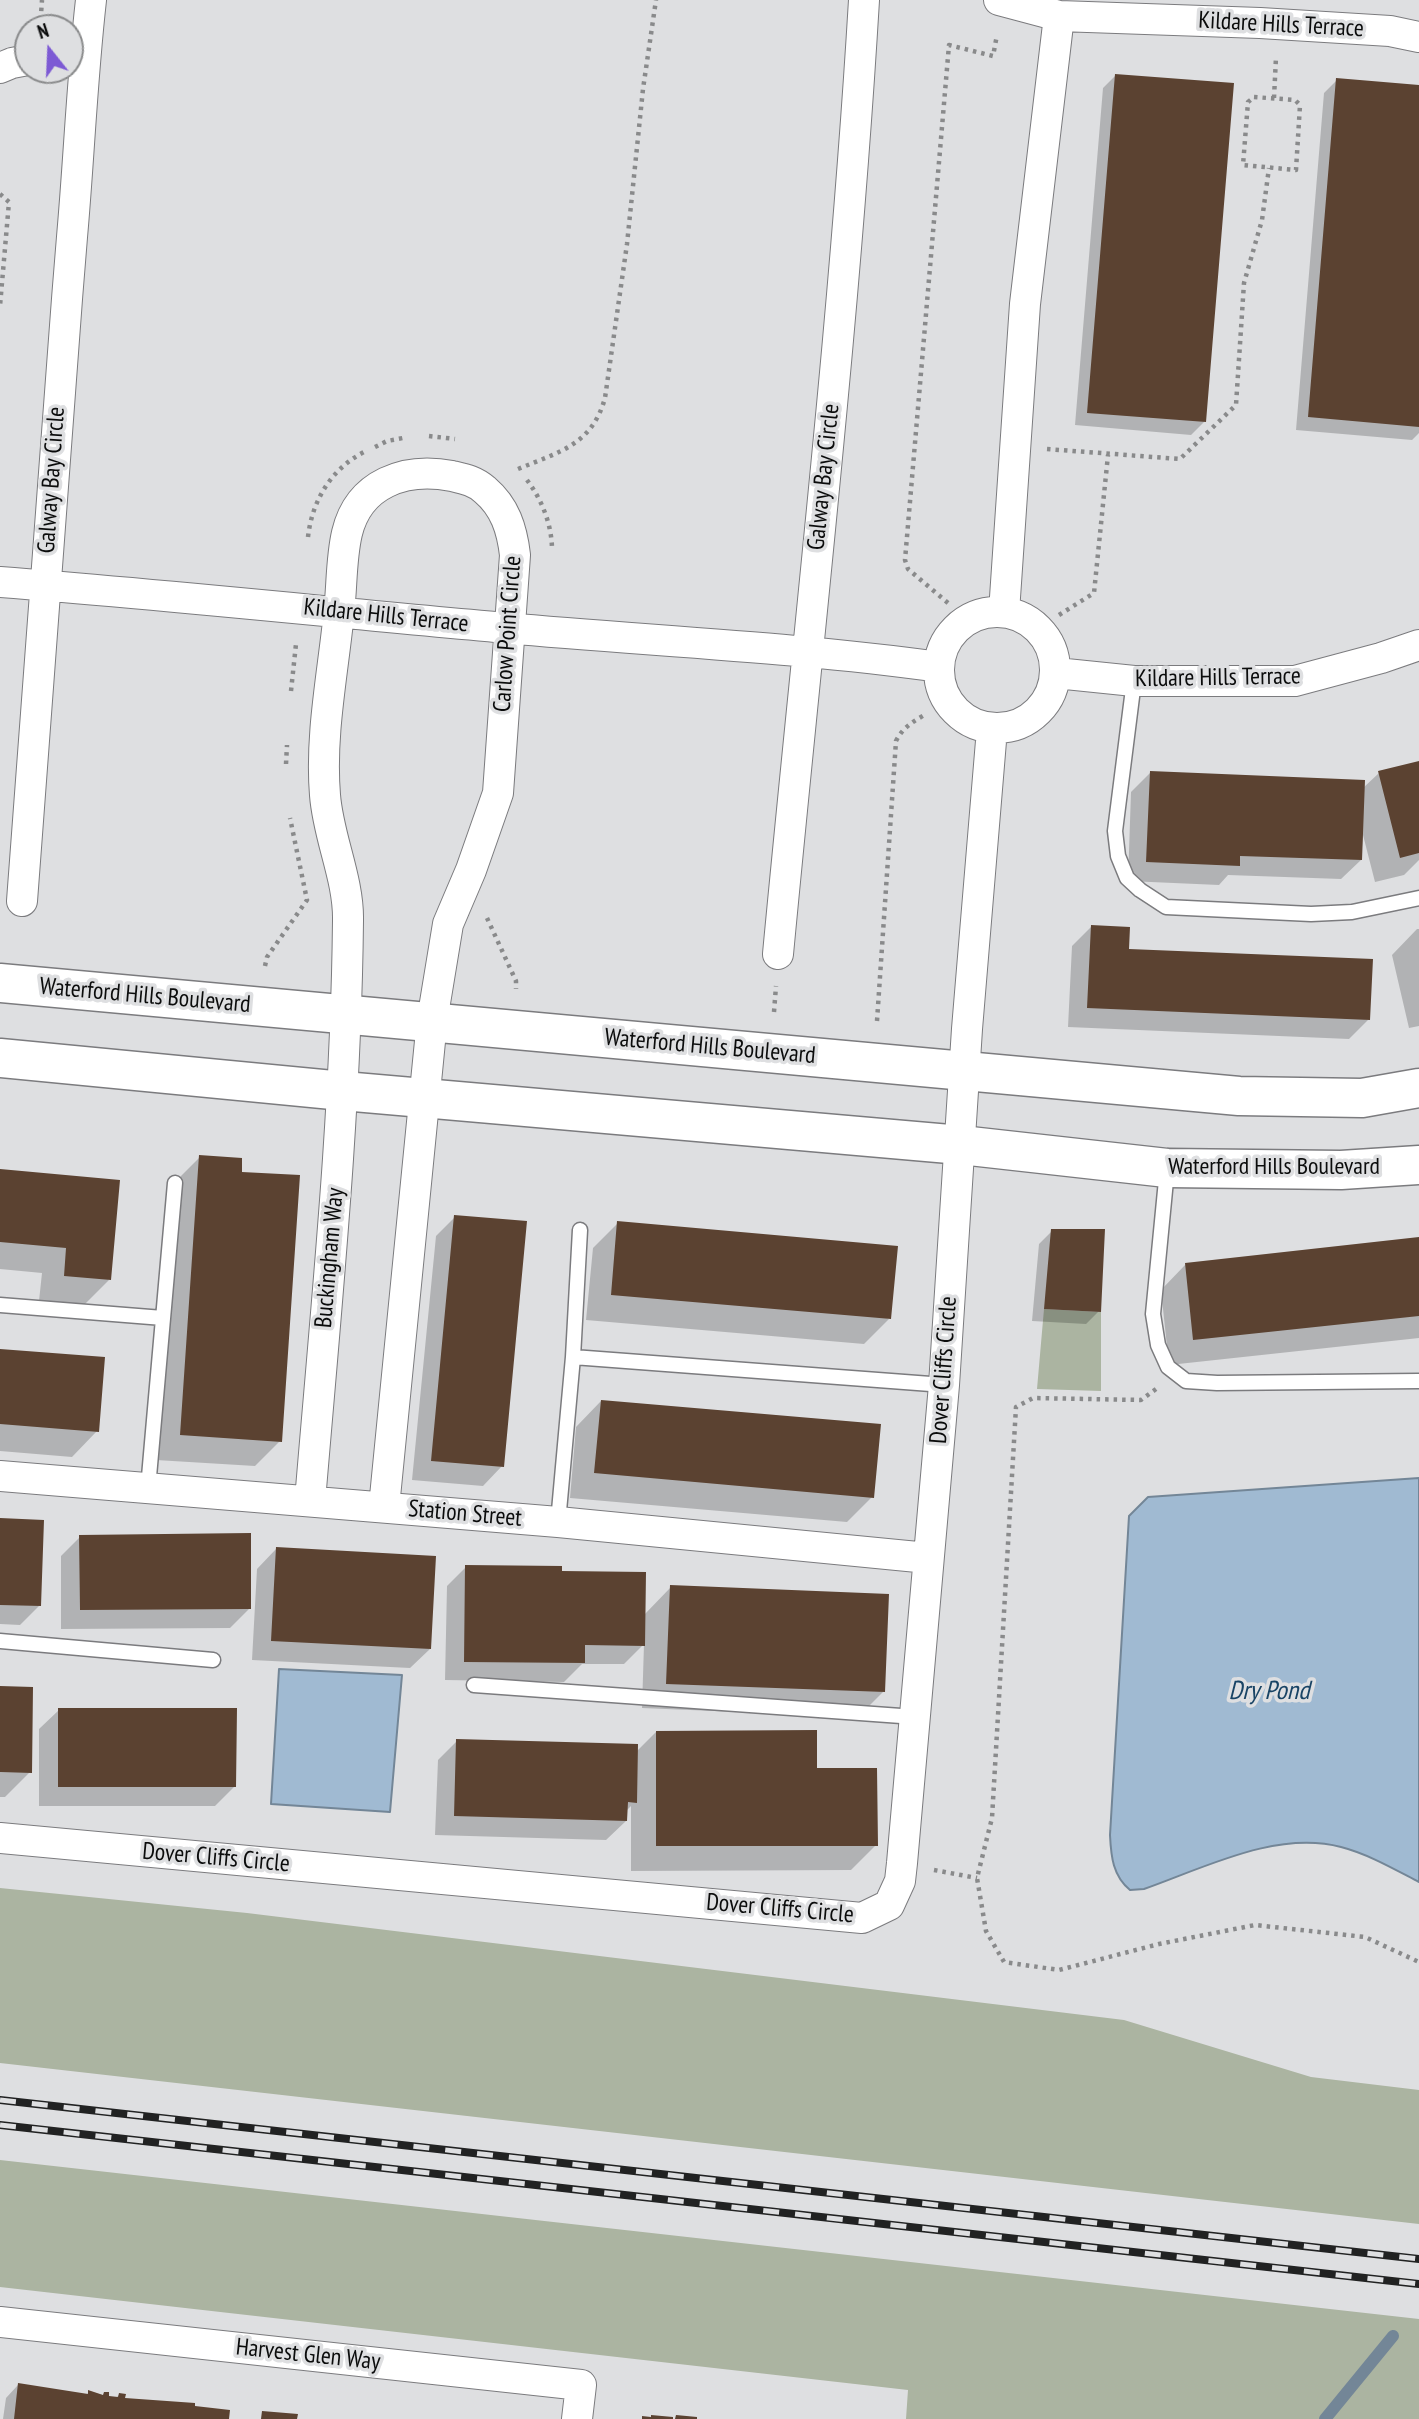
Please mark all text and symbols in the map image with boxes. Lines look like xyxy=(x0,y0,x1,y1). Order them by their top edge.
street label: Kildare Hills Terrace xyxy=(1198,6,1364,44)
north arrow xyxy=(14,14,84,84)
text: N xyxy=(35,18,52,44)
street label: Galway Bay Circle xyxy=(802,403,846,551)
street label: Galway Bay Circle xyxy=(33,406,71,554)
street label: Carlow Point Circle xyxy=(488,555,528,713)
street label: Kildare Hills Terrace xyxy=(302,593,470,639)
street label: Kildare Hills Terrace xyxy=(1135,662,1301,694)
street label: Waterford Hills Boulevard xyxy=(38,972,252,1020)
street label: Waterford Hills Boulevard xyxy=(603,1023,817,1071)
street label: Waterford Hills Boulevard xyxy=(1168,1153,1380,1181)
street label: Buckingham Way xyxy=(310,1187,350,1329)
street label: Dover Cliffs Circle xyxy=(924,1295,964,1445)
street label: Station Street xyxy=(407,1495,523,1533)
water label: Dry Pond xyxy=(1229,1676,1309,1708)
street label: Dover Cliffs Circle xyxy=(141,1837,291,1879)
street label: Dover Cliffs Circle xyxy=(705,1888,855,1930)
street label: Harvest Glen Way xyxy=(234,2333,382,2377)

